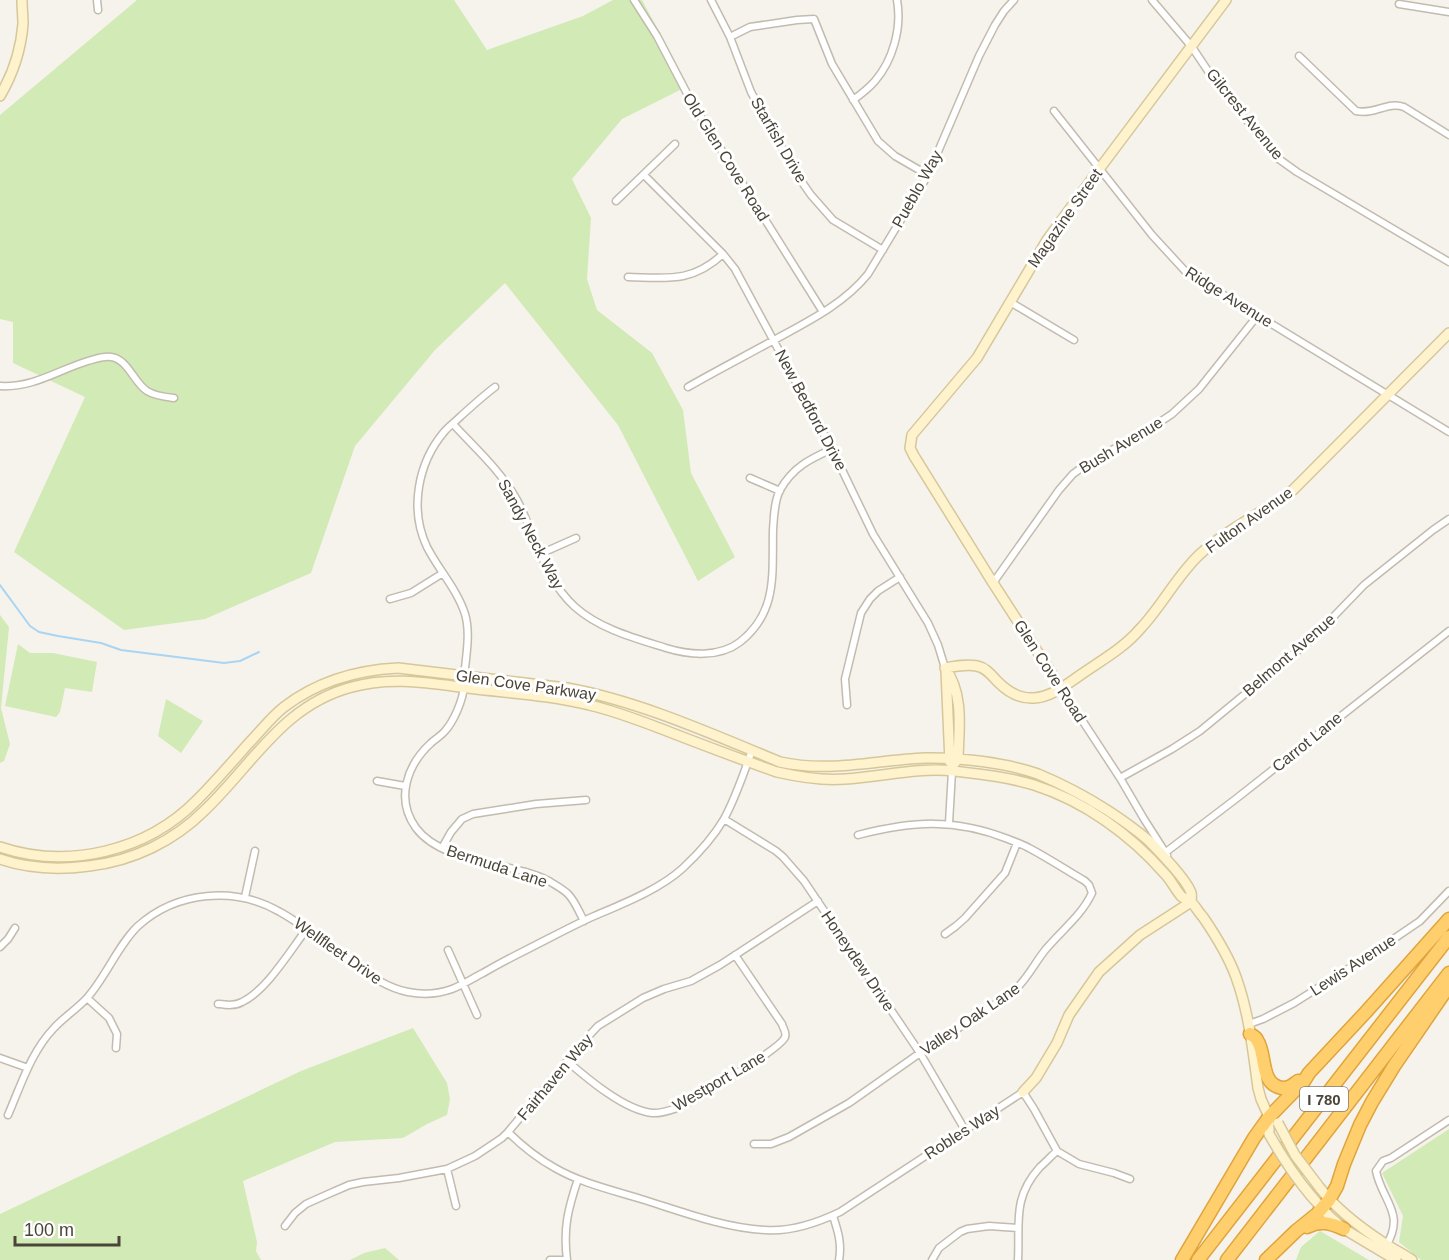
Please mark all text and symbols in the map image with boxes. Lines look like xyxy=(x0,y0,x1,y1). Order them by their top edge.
street label: Gilcrest Avenue xyxy=(1203,65,1287,163)
street label: Old Glen Cove Road xyxy=(680,90,772,224)
street label: Starfish Drive xyxy=(748,94,810,186)
street label: Pueblo Way xyxy=(889,147,945,231)
street label: Magazine Street xyxy=(1025,165,1106,271)
street label: Ridge Avenue xyxy=(1182,263,1276,331)
street label: New Bedford Drive xyxy=(772,347,850,473)
street label: Bush Avenue xyxy=(1076,413,1166,476)
street label: Sandy Neck Way xyxy=(495,476,567,592)
street label: Fulton Avenue xyxy=(1202,484,1296,556)
street label: Belmont Avenue xyxy=(1240,610,1339,700)
street label: Glen Cove Road xyxy=(1011,617,1089,725)
street label: Glen Cove Parkway xyxy=(455,667,597,703)
street label: Carrot Lane xyxy=(1269,709,1345,775)
street label: Bermuda Lane xyxy=(444,842,550,890)
street label: Honeydew Drive xyxy=(818,908,898,1014)
street label: Wellfleet Drive xyxy=(291,915,385,988)
street label: Lewis Avenue xyxy=(1307,931,1399,999)
street label: Valley Oak Lane xyxy=(917,979,1023,1059)
street label: Fairhaven Way xyxy=(514,1031,596,1123)
street label: Westport Lane xyxy=(670,1048,768,1114)
road number: I 780 xyxy=(1300,1087,1348,1111)
street label: Robles Way xyxy=(921,1102,1003,1162)
scale bar xyxy=(15,1209,118,1247)
text: 100 m xyxy=(24,1220,74,1240)

